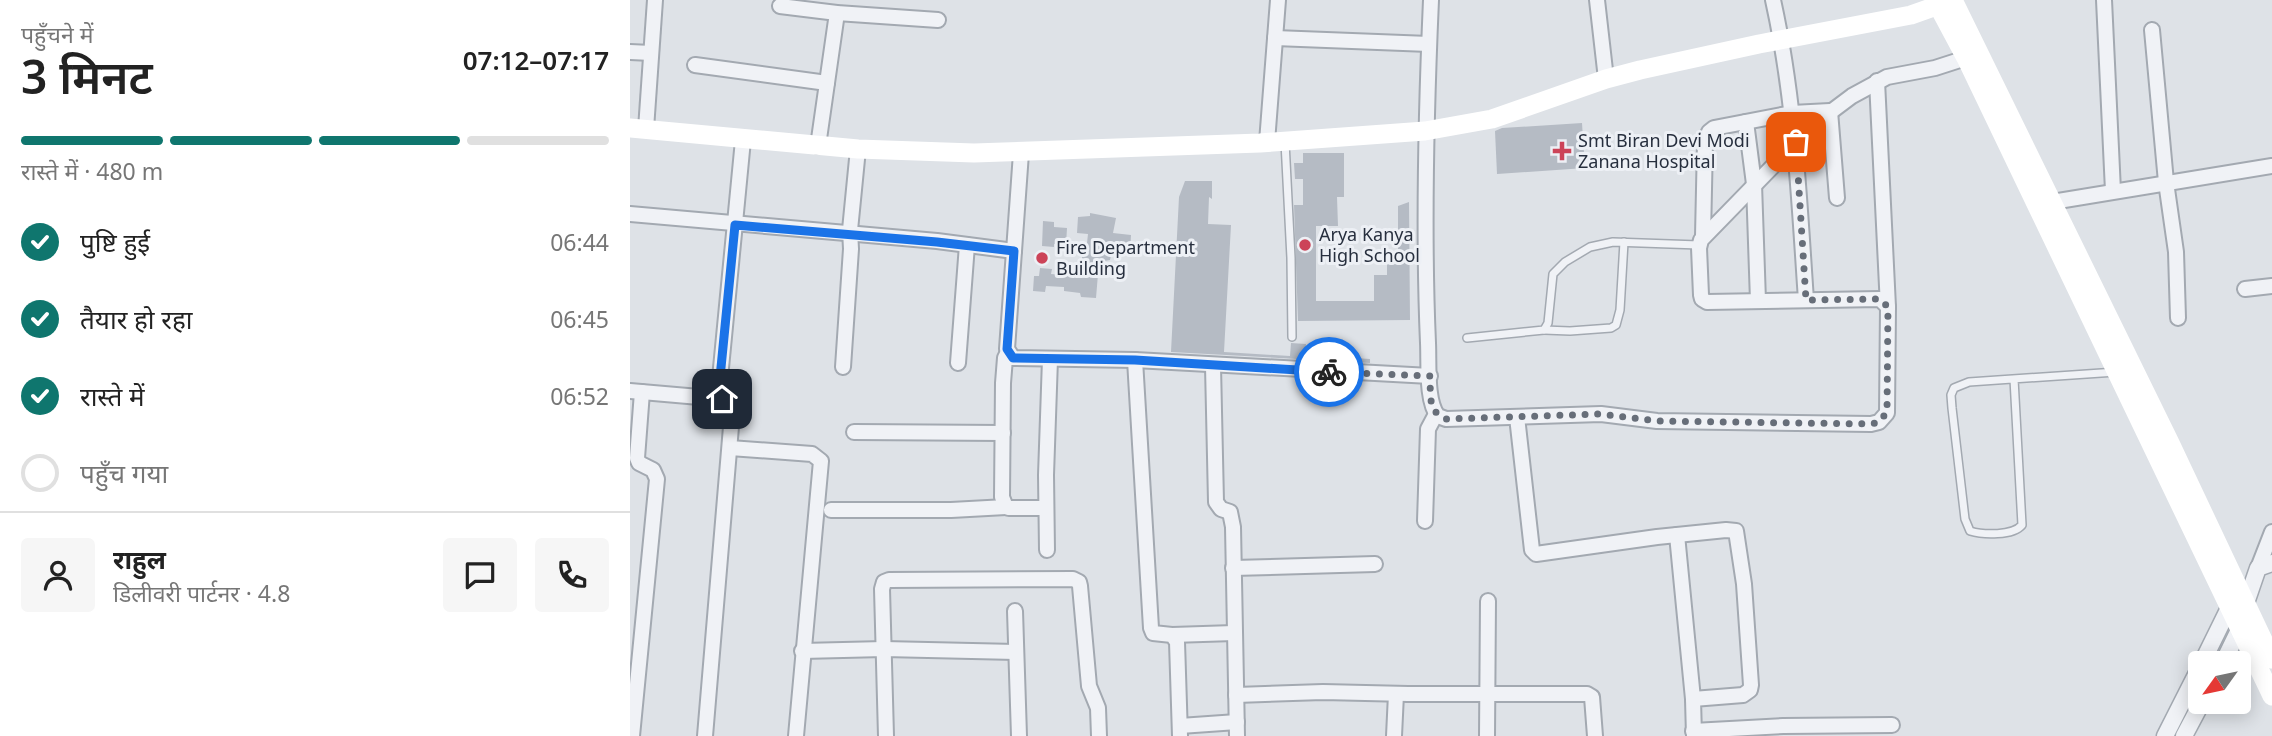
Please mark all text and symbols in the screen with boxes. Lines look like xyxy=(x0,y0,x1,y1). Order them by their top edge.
text: पहुँचने में xyxy=(21,18,93,50)
text: 07:12–07:17 xyxy=(463,42,609,78)
text: 3 मिनट xyxy=(21,45,153,107)
pin xyxy=(1766,112,1826,172)
icon: bag xyxy=(1777,123,1815,161)
place label: Smt Biran Devi Modi Zanana Hospital xyxy=(1578,128,1750,173)
marker: Smt Biran Devi Modi Zanana Hospital xyxy=(1552,141,1572,161)
text: रास्ते में · 480 m xyxy=(21,155,163,187)
place label: Arya Kanya High School xyxy=(1319,222,1420,267)
icon: check xyxy=(21,223,59,261)
text: पुष्टि हुई xyxy=(80,224,150,260)
text: 06:44 xyxy=(550,226,609,258)
place label: Fire Department Building xyxy=(1056,235,1195,280)
marker: Arya Kanya High School xyxy=(1297,237,1313,253)
marker: Fire Department Building xyxy=(1034,250,1050,266)
icon: check xyxy=(21,300,59,338)
text: तैयार हो रहा xyxy=(80,301,193,337)
text: 06:45 xyxy=(550,303,609,335)
courier xyxy=(1294,337,1364,407)
icon: bike xyxy=(1310,353,1348,391)
pin xyxy=(692,369,752,429)
icon: check xyxy=(21,377,59,415)
text: रास्ते में xyxy=(80,378,145,414)
text: 06:52 xyxy=(550,380,609,412)
icon: home xyxy=(703,380,741,418)
text: पहुँच गया xyxy=(80,455,168,491)
button: person xyxy=(21,538,95,612)
button: chat xyxy=(443,538,517,612)
button: phone xyxy=(535,538,609,612)
text: राहुल xyxy=(113,541,166,577)
text: डिलीवरी पार्टनर · 4.8 xyxy=(113,577,290,609)
north arrow xyxy=(2188,651,2250,714)
map controls xyxy=(2188,651,2251,714)

